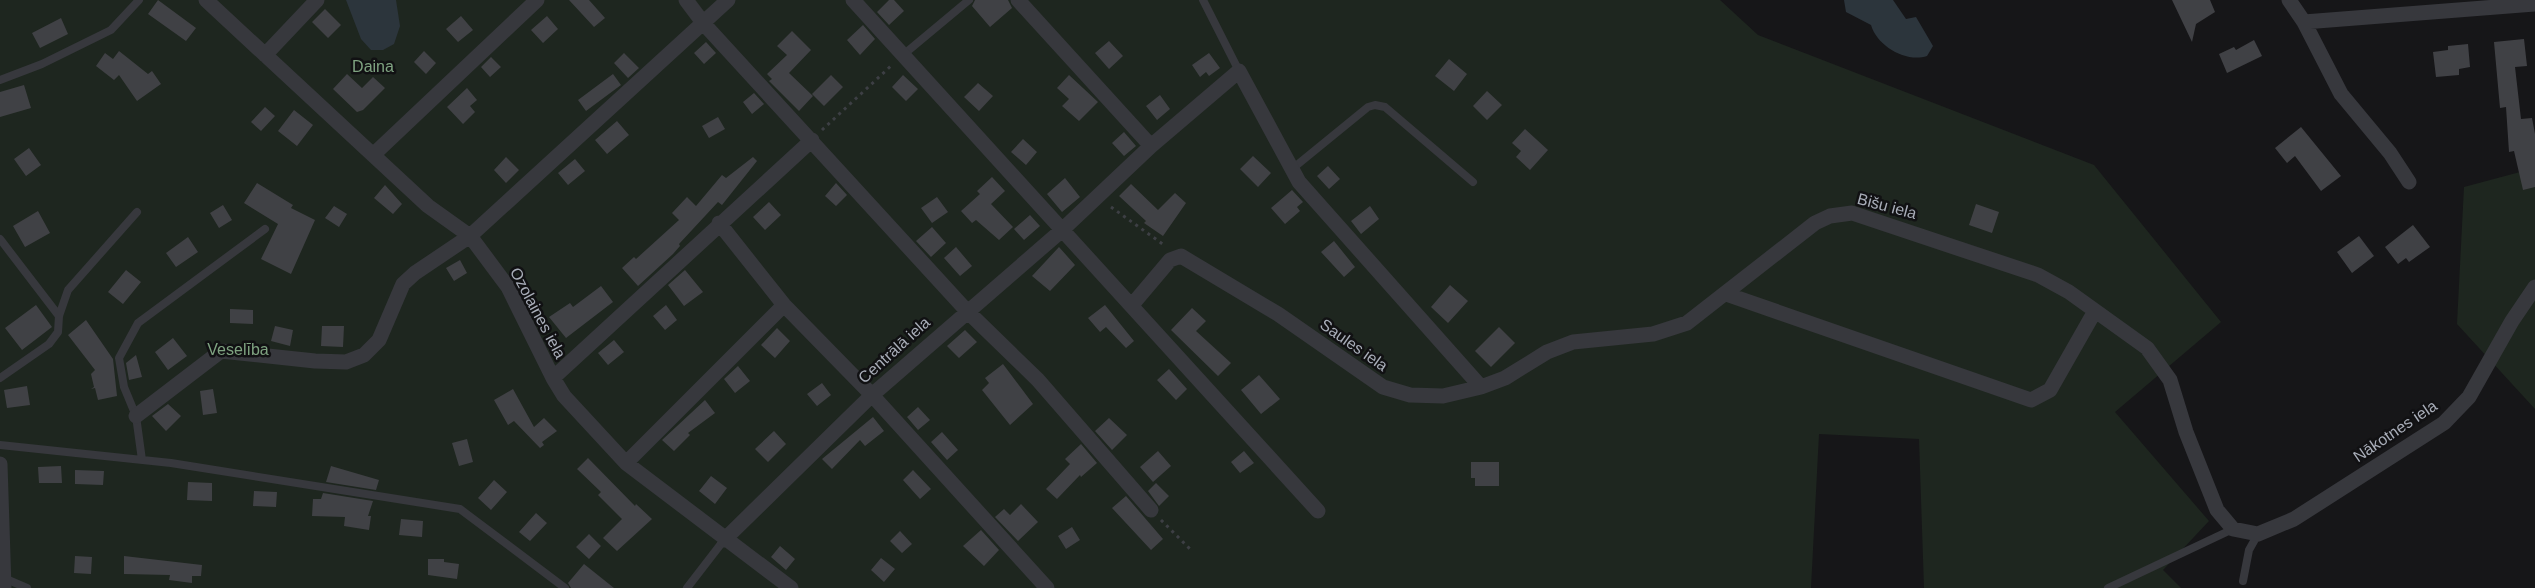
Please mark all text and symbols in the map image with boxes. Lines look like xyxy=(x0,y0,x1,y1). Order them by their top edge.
park label: Daina xyxy=(352,58,394,75)
street label: Bišu iela xyxy=(1856,190,1919,222)
street label: Ozolaines iela xyxy=(507,265,569,361)
street label: Centrālā iela xyxy=(855,314,933,386)
street label: Saules iela xyxy=(1317,316,1391,374)
park label: Veselība xyxy=(207,341,269,358)
street label: Nākotnes iela xyxy=(2350,397,2440,465)

